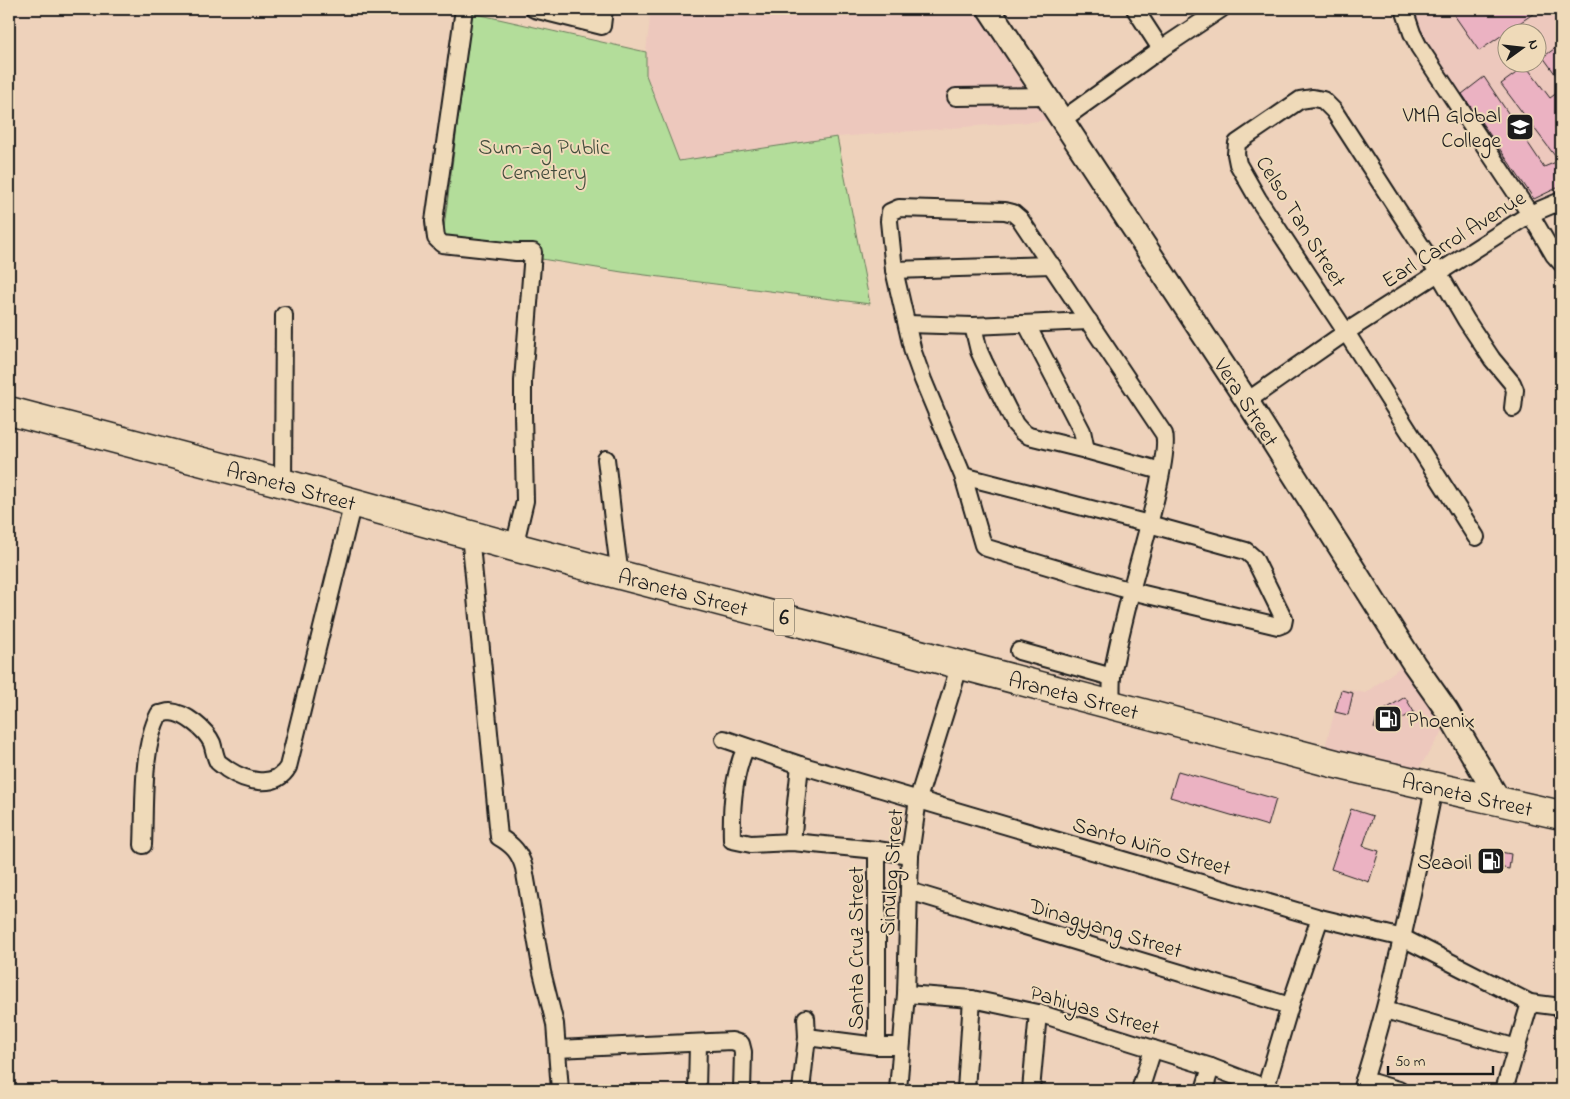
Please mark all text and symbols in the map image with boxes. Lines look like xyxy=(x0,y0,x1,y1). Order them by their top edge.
north arrow xyxy=(1498,22,1548,72)
text: N xyxy=(1522,38,1544,52)
place label: VMA Global College xyxy=(1402,101,1501,159)
school or university icon: VMA Global College xyxy=(1505,112,1535,142)
park label: Sum-ag Public Cemetery xyxy=(478,133,610,191)
street label: Celso Tan Street xyxy=(1246,150,1353,295)
street label: Earl Carrol Avenue xyxy=(1376,183,1533,298)
street label: Vera Street xyxy=(1204,352,1285,454)
street label: Araneta Street xyxy=(222,456,360,522)
street label: Araneta Street xyxy=(614,562,752,627)
road number: 6 xyxy=(774,598,794,636)
street label: Araneta Street xyxy=(1005,665,1142,730)
fuel station icon: Phoenix xyxy=(1373,704,1403,734)
place label: Phoenix xyxy=(1407,706,1475,738)
street label: Araneta Street xyxy=(1398,767,1536,827)
street label: Sinulog Street xyxy=(873,807,914,937)
street label: Santo Niño Street xyxy=(1068,810,1235,886)
fuel station icon: Seaoil xyxy=(1476,846,1506,876)
place label: Seaoil xyxy=(1417,848,1472,880)
street label: Santa Cruz Street xyxy=(842,866,874,1030)
street label: Dinagyang Street xyxy=(1023,891,1186,969)
street label: Pahiyas Street xyxy=(1025,978,1164,1047)
scale bar xyxy=(1388,1044,1492,1076)
text: 50 m xyxy=(1395,1051,1426,1073)

